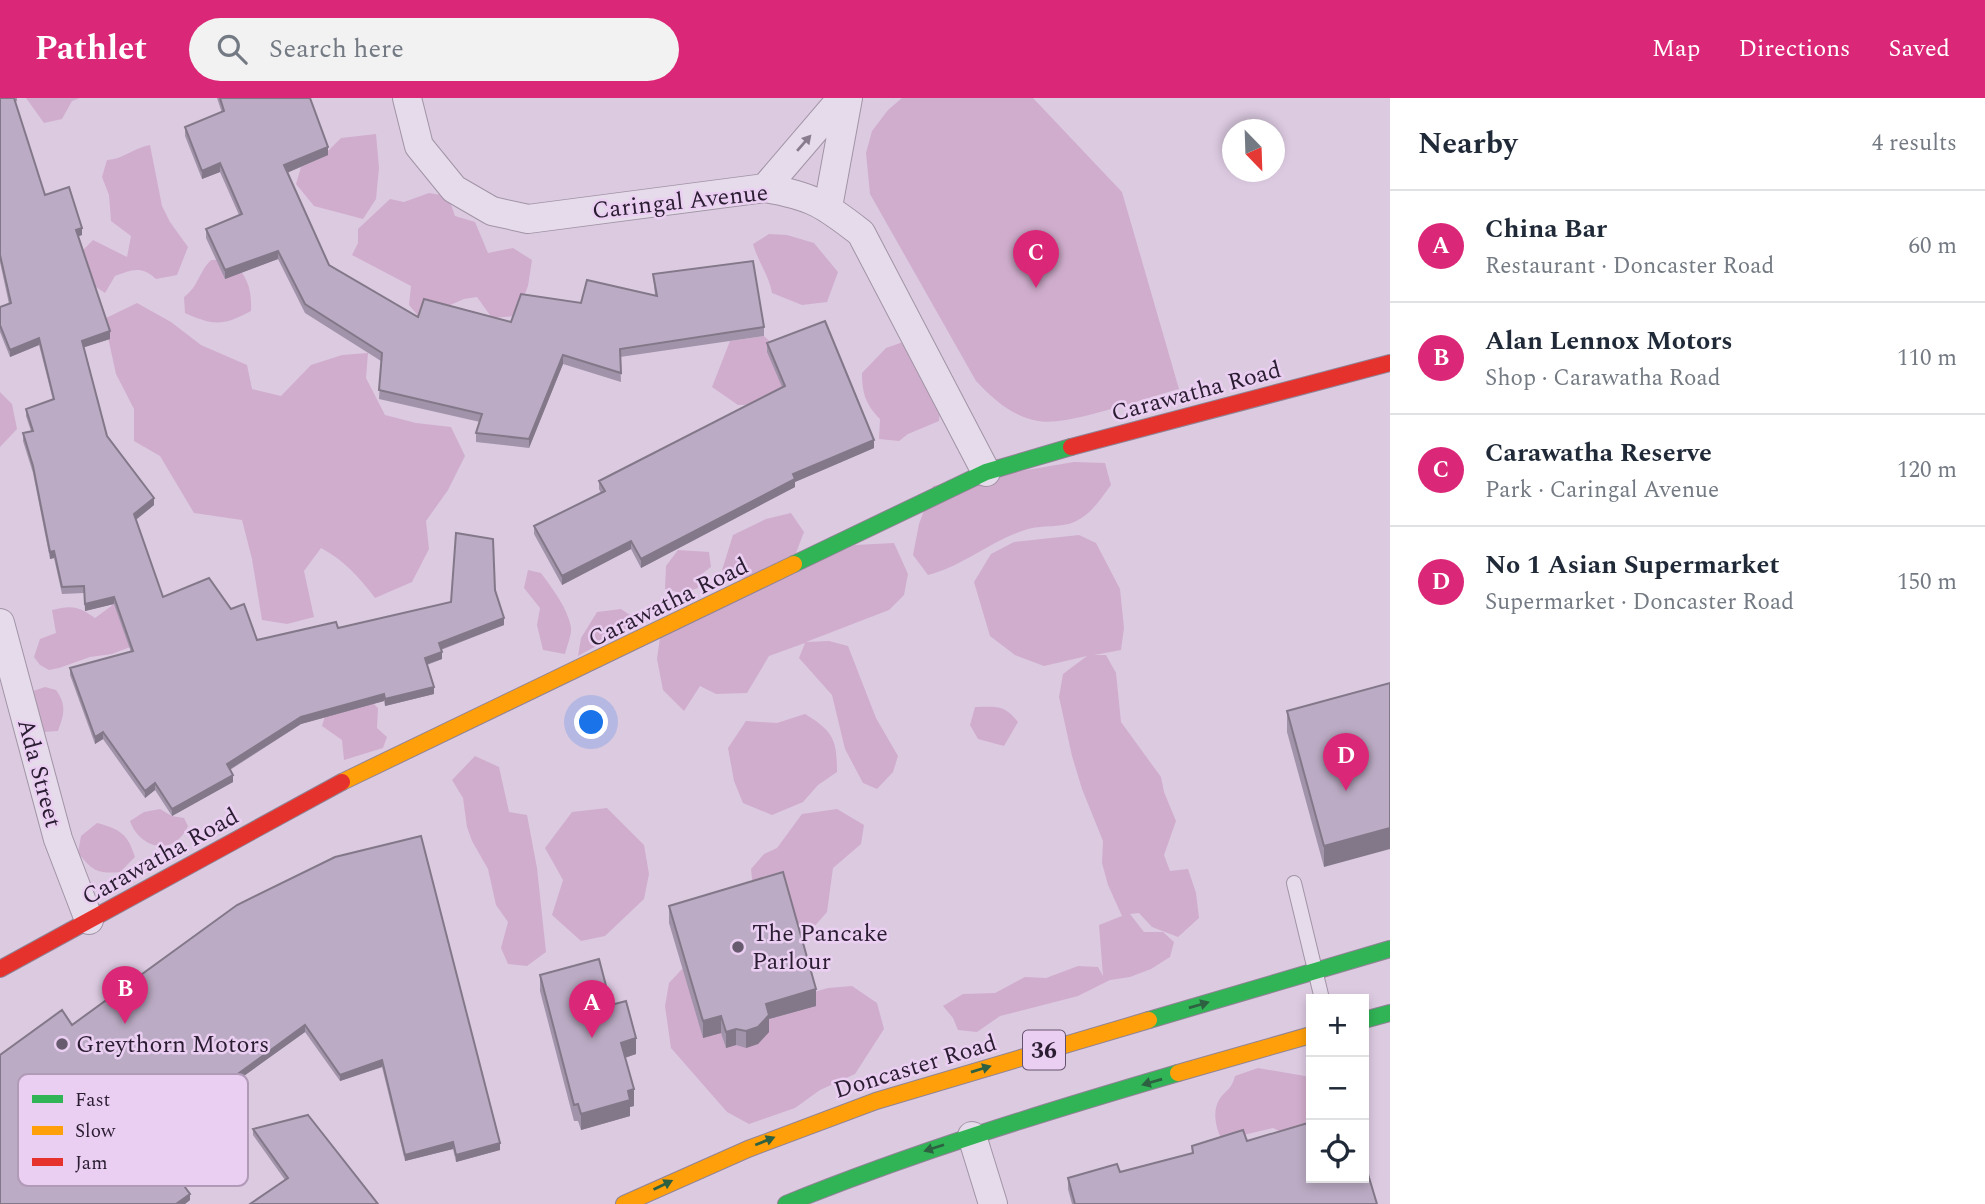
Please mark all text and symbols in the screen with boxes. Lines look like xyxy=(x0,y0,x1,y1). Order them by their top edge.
search box xyxy=(189,18,679,81)
text: Pathlet xyxy=(35,24,147,74)
text: Search here xyxy=(269,29,404,69)
icon: search xyxy=(213,30,251,68)
text: Map xyxy=(1652,31,1700,67)
text: Directions xyxy=(1738,31,1850,67)
text: Saved xyxy=(1888,31,1950,67)
north arrow xyxy=(1222,119,1285,182)
text: Nearby xyxy=(1418,121,1517,167)
text: 4 results xyxy=(1872,126,1957,161)
one-way arrow xyxy=(796,134,812,152)
street label: Caringal Avenue xyxy=(590,175,770,229)
text: China Bar xyxy=(1485,209,1607,249)
text: A xyxy=(1432,229,1450,264)
text: 60 m xyxy=(1908,229,1957,264)
pin: C xyxy=(1013,230,1059,288)
text: Restaurant · Doncaster Road xyxy=(1485,249,1774,284)
text: Alan Lennox Motors xyxy=(1485,321,1733,361)
text: B xyxy=(1433,341,1449,376)
text: 110 m xyxy=(1897,341,1957,376)
street label: Carawatha Road xyxy=(1107,352,1285,432)
text: Shop · Carawatha Road xyxy=(1485,361,1721,396)
text: Carawatha Reserve xyxy=(1485,433,1712,473)
text: C xyxy=(1433,453,1449,488)
text: 120 m xyxy=(1897,453,1957,488)
text: Park · Caringal Avenue xyxy=(1485,473,1719,508)
text: No 1 Asian Supermarket xyxy=(1485,545,1779,585)
street label: Carawatha Road xyxy=(582,548,755,657)
text: D xyxy=(1432,565,1450,600)
text: 150 m xyxy=(1897,565,1957,600)
text: Supermarket · Doncaster Road xyxy=(1485,585,1794,620)
your location xyxy=(574,705,608,739)
street label: Ada Street xyxy=(7,715,71,832)
pin: D xyxy=(1323,733,1369,791)
street label: Carawatha Road xyxy=(75,799,246,915)
place label: The Pancake Parlour xyxy=(752,916,888,980)
marker: The Pancake Parlour xyxy=(730,939,746,955)
pin: B xyxy=(102,966,148,1024)
pin: A xyxy=(569,980,615,1038)
map controls xyxy=(1306,994,1369,1183)
button: + xyxy=(1306,994,1369,1057)
one-way arrow xyxy=(1189,999,1211,1010)
street label: Doncaster Road xyxy=(829,1025,1001,1109)
place label: Greythorn Motors xyxy=(76,1027,269,1063)
road number: 36 xyxy=(1023,1030,1065,1070)
marker: Greythorn Motors xyxy=(54,1036,70,1052)
button: − xyxy=(1306,1057,1369,1120)
one-way arrow xyxy=(971,1063,992,1073)
legend xyxy=(18,1074,248,1186)
one-way arrow xyxy=(1141,1078,1162,1088)
text: Fast xyxy=(75,1086,111,1115)
text: Slow xyxy=(75,1117,116,1146)
button: locate xyxy=(1306,1120,1369,1183)
one-way arrow xyxy=(755,1135,776,1146)
one-way arrow xyxy=(924,1143,945,1154)
text: Jam xyxy=(75,1149,107,1178)
one-way arrow xyxy=(653,1180,673,1191)

